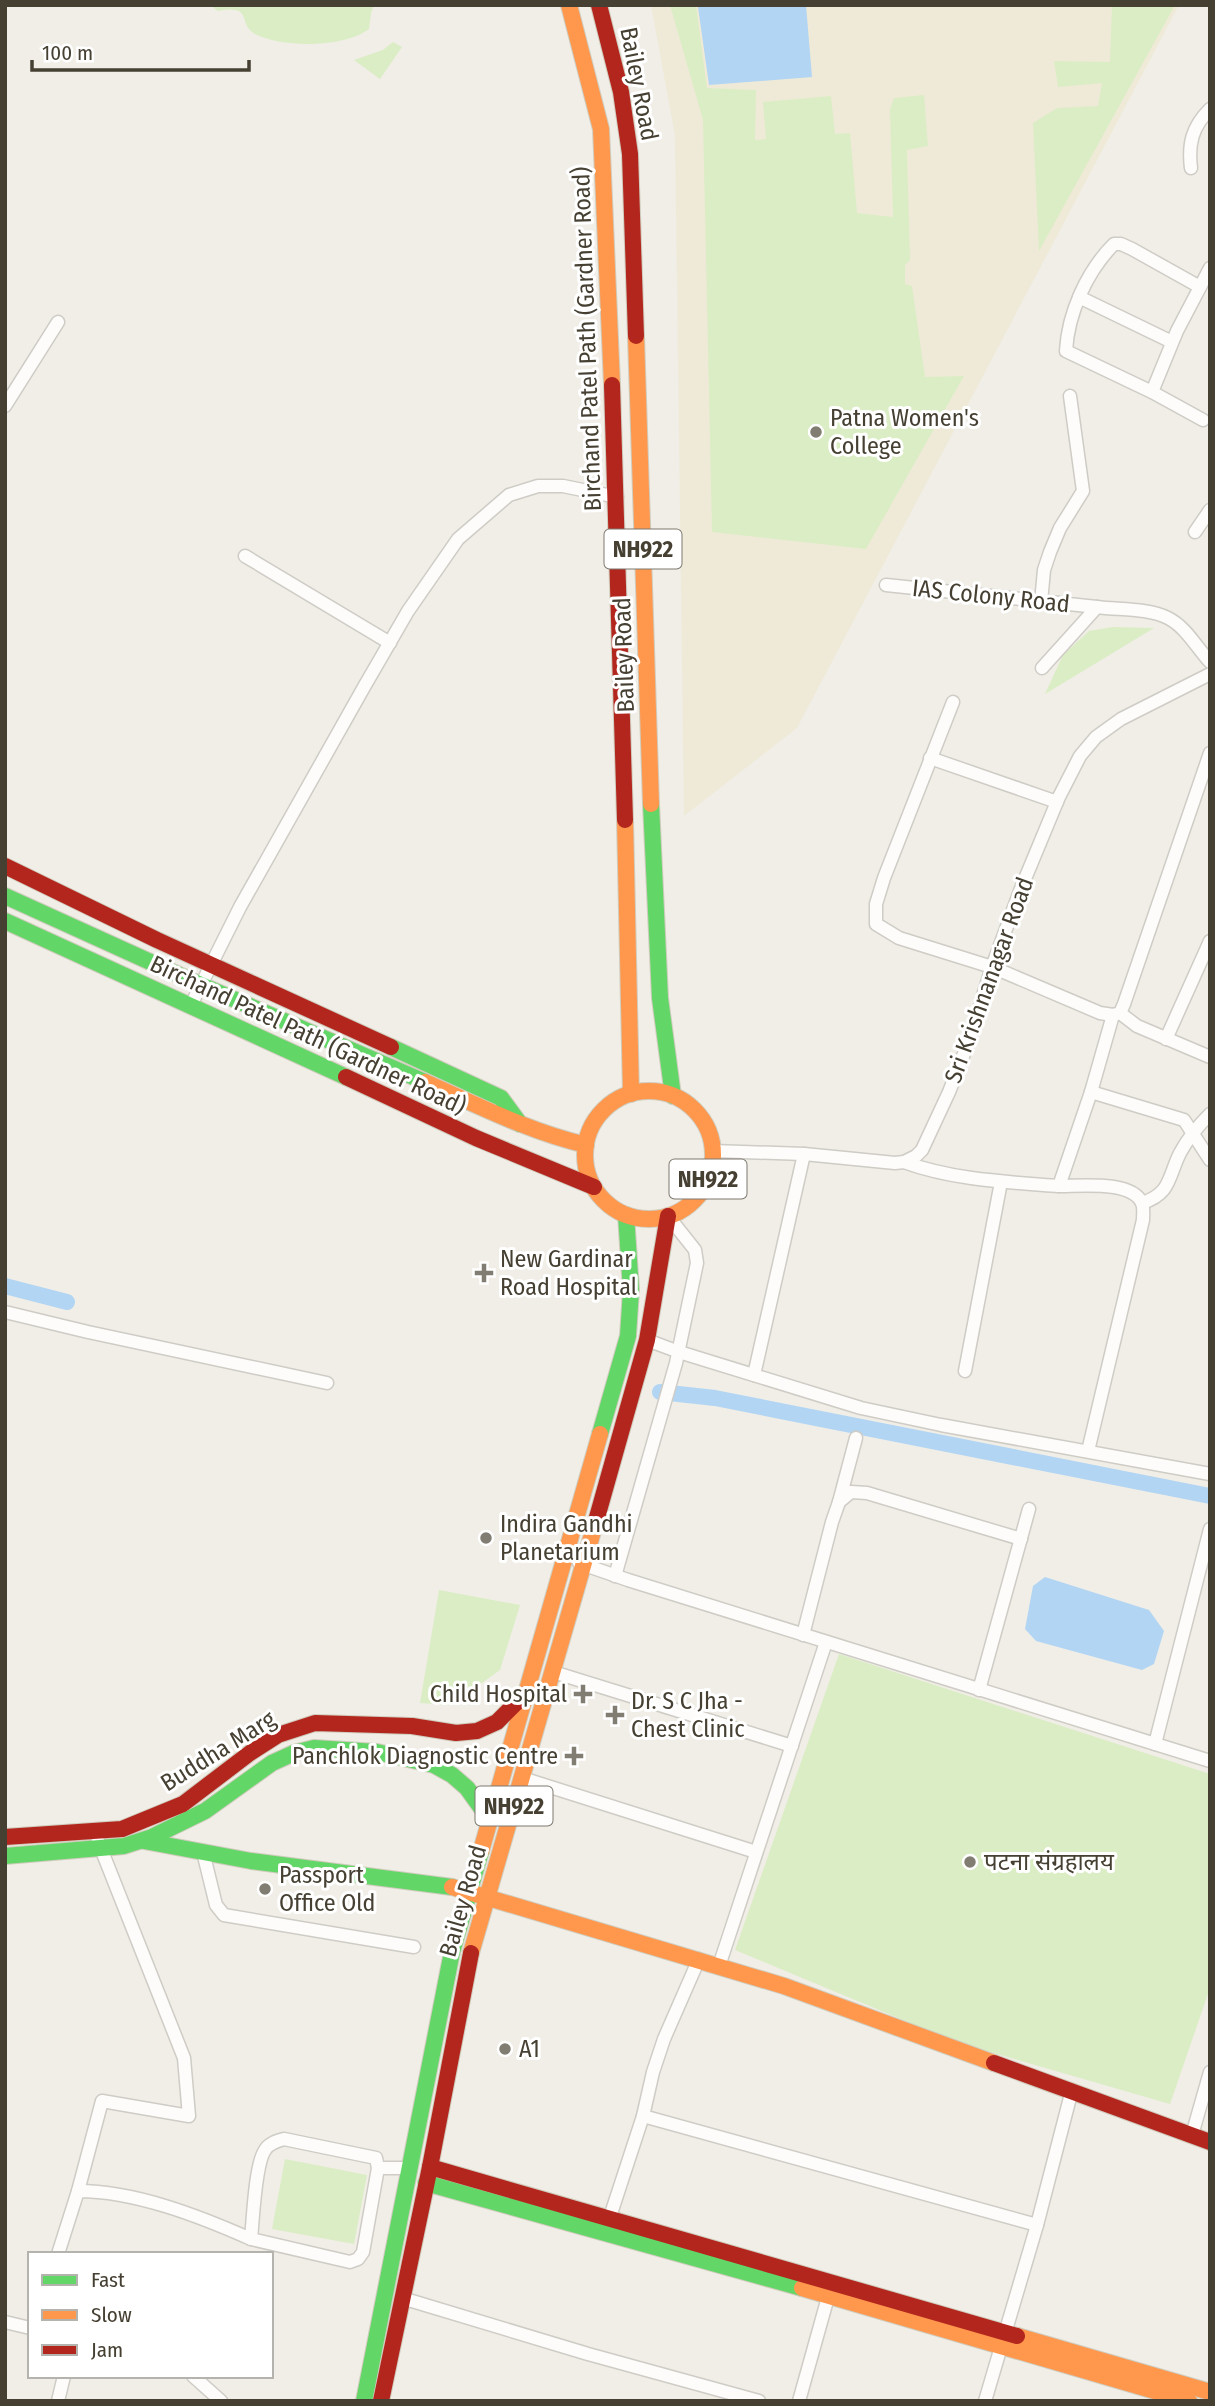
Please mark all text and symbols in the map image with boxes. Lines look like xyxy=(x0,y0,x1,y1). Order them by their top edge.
street label: Bailey Road xyxy=(614,25,664,143)
scale bar xyxy=(32,28,248,72)
text: 100 m xyxy=(42,40,93,66)
street label: Birchand Patel Path (Gardner Road) xyxy=(567,166,607,512)
place label: Patna Women's College xyxy=(830,404,979,460)
marker: Patna Women's College xyxy=(808,424,824,440)
road number: NH922 xyxy=(604,530,682,568)
street label: IAS Colony Road xyxy=(911,574,1071,618)
street label: Bailey Road xyxy=(608,597,640,713)
street label: Sri Krishnanagar Road xyxy=(939,873,1039,1087)
street label: Birchand Patel Path (Gardner Road) xyxy=(146,949,470,1121)
road number: NH922 xyxy=(670,1160,746,1198)
place label: New Gardinar Road Hospital xyxy=(500,1245,637,1301)
marker: New Gardinar Road Hospital xyxy=(474,1263,494,1283)
place label: Indira Gandhi Planetarium xyxy=(500,1510,633,1566)
marker: Indira Gandhi Planetarium xyxy=(478,1530,494,1546)
place label: Child Hospital xyxy=(430,1680,567,1708)
marker: Child Hospital xyxy=(573,1684,593,1704)
place label: Dr. S C Jha - Chest Clinic xyxy=(631,1687,745,1743)
street label: Buddha Marg xyxy=(156,1704,281,1797)
marker: Dr. S C Jha - Chest Clinic xyxy=(605,1705,625,1725)
place label: Panchlok Diagnostic Centre xyxy=(292,1742,558,1770)
marker: Panchlok Diagnostic Centre xyxy=(564,1746,584,1766)
road number: NH922 xyxy=(476,1786,552,1826)
street label: Bailey Road xyxy=(434,1842,492,1960)
place label: पटना संग्रहालय xyxy=(984,1848,1115,1876)
marker: पटना संग्रहालय xyxy=(962,1854,978,1870)
place label: Passport Office Old xyxy=(279,1861,375,1917)
marker: Passport Office Old xyxy=(257,1881,273,1897)
place label: A1 xyxy=(519,2035,540,2063)
marker: A1 xyxy=(497,2041,513,2057)
legend xyxy=(28,2252,273,2378)
text: Fast xyxy=(91,2267,125,2293)
text: Slow xyxy=(91,2302,132,2328)
text: Jam xyxy=(91,2337,123,2363)

